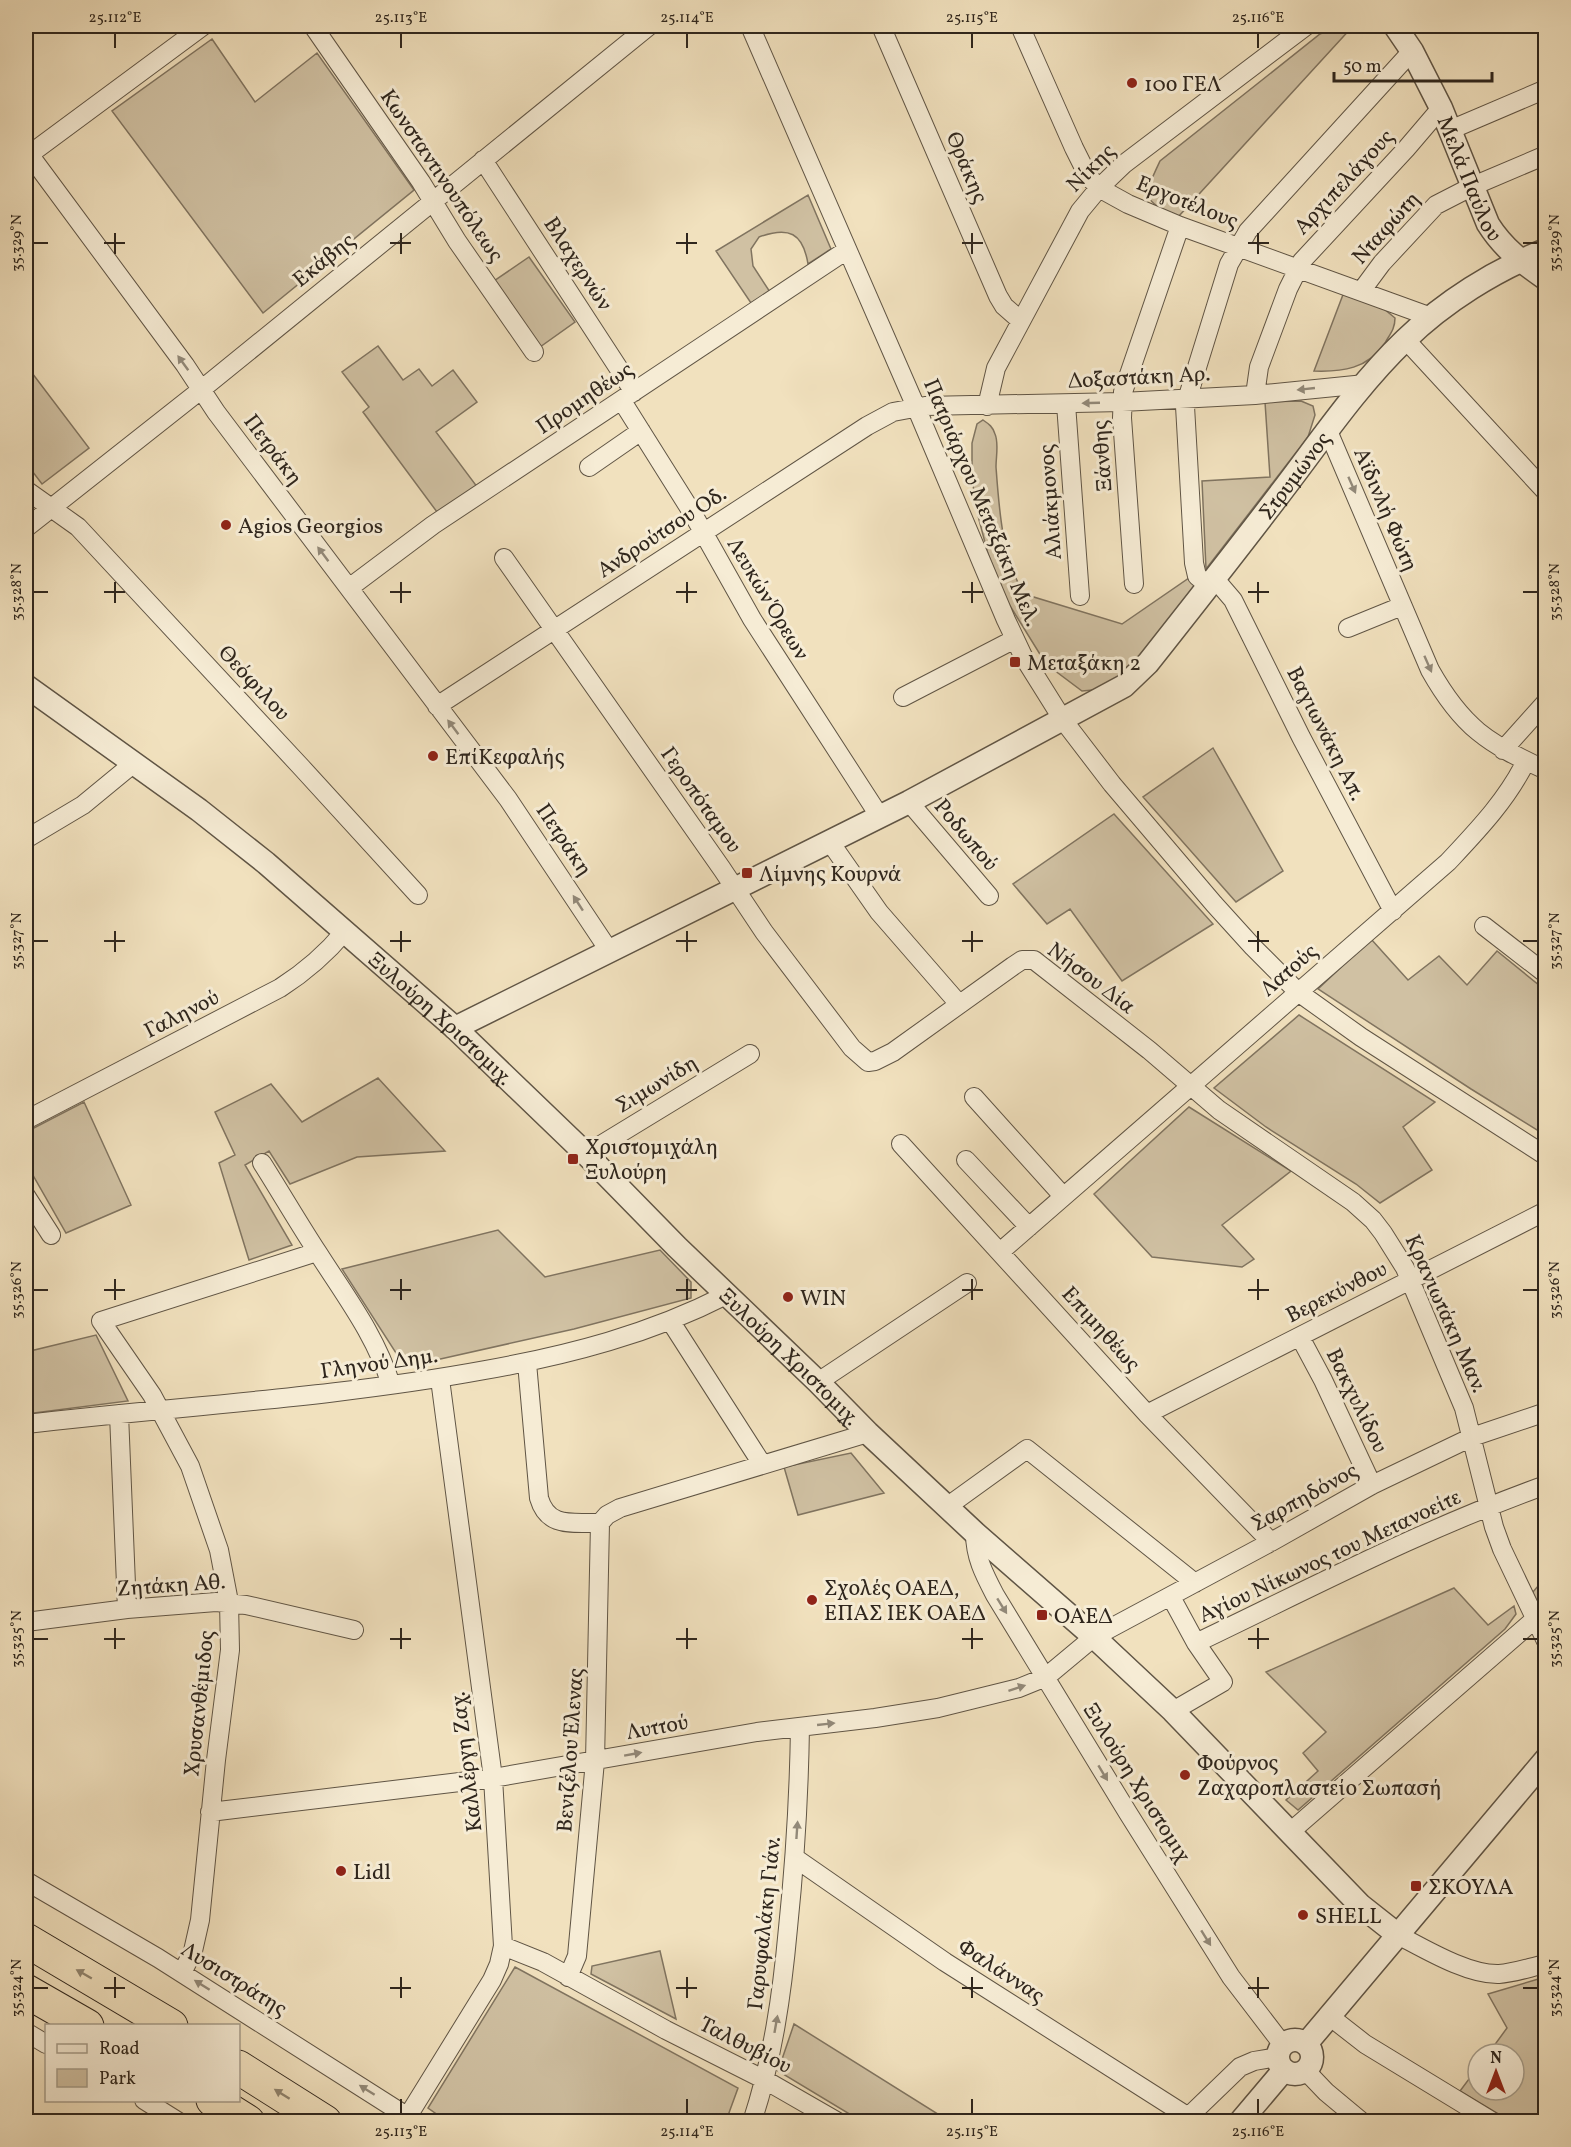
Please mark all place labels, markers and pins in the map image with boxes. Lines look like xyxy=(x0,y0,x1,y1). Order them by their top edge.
place label: 10ο ΓΕΛ xyxy=(1144,70,1222,101)
marker: 10ο ΓΕΛ xyxy=(1125,76,1139,90)
place label: Agios Georgios xyxy=(238,512,383,543)
marker: Agios Georgios xyxy=(219,518,233,532)
place label: Μεταξάκη 2 xyxy=(1027,649,1141,680)
marker: Μεταξάκη 2 xyxy=(1008,655,1022,669)
place label: ΕπίΚεφαλής xyxy=(445,743,565,774)
marker: ΕπίΚεφαλής xyxy=(426,749,440,763)
place label: Λίμνης Κουρνά xyxy=(759,860,901,891)
marker: Λίμνης Κουρνά xyxy=(740,866,754,880)
place label: Χριστομιχάλη Ξυλούρη xyxy=(585,1133,718,1189)
marker: Χριστομιχάλη Ξυλούρη xyxy=(566,1152,580,1166)
place label: WIN xyxy=(800,1284,846,1315)
marker: WIN xyxy=(781,1290,795,1304)
place label: Σχολές ΟΑΕΔ, ΕΠΑΣ ΙΕΚ ΟΑΕΔ xyxy=(824,1574,986,1630)
marker: Σχολές ΟΑΕΔ, ΕΠΑΣ ΙΕΚ ΟΑΕΔ xyxy=(805,1593,819,1607)
place label: ΟΑΕΔ xyxy=(1054,1602,1113,1633)
marker: ΟΑΕΔ xyxy=(1035,1608,1049,1622)
place label: Φούρνος Ζαχαροπλαστείο Σωπασή xyxy=(1197,1749,1442,1805)
marker: Φούρνος Ζαχαροπλαστείο Σωπασή xyxy=(1178,1768,1192,1782)
place label: Lidl xyxy=(353,1858,391,1889)
marker: Lidl xyxy=(334,1864,348,1878)
place label: ΣΚΟΥΛΑ xyxy=(1428,1873,1513,1904)
marker: ΣΚΟΥΛΑ xyxy=(1409,1879,1423,1893)
place label: SHELL xyxy=(1315,1902,1382,1933)
marker: SHELL xyxy=(1296,1908,1310,1922)

